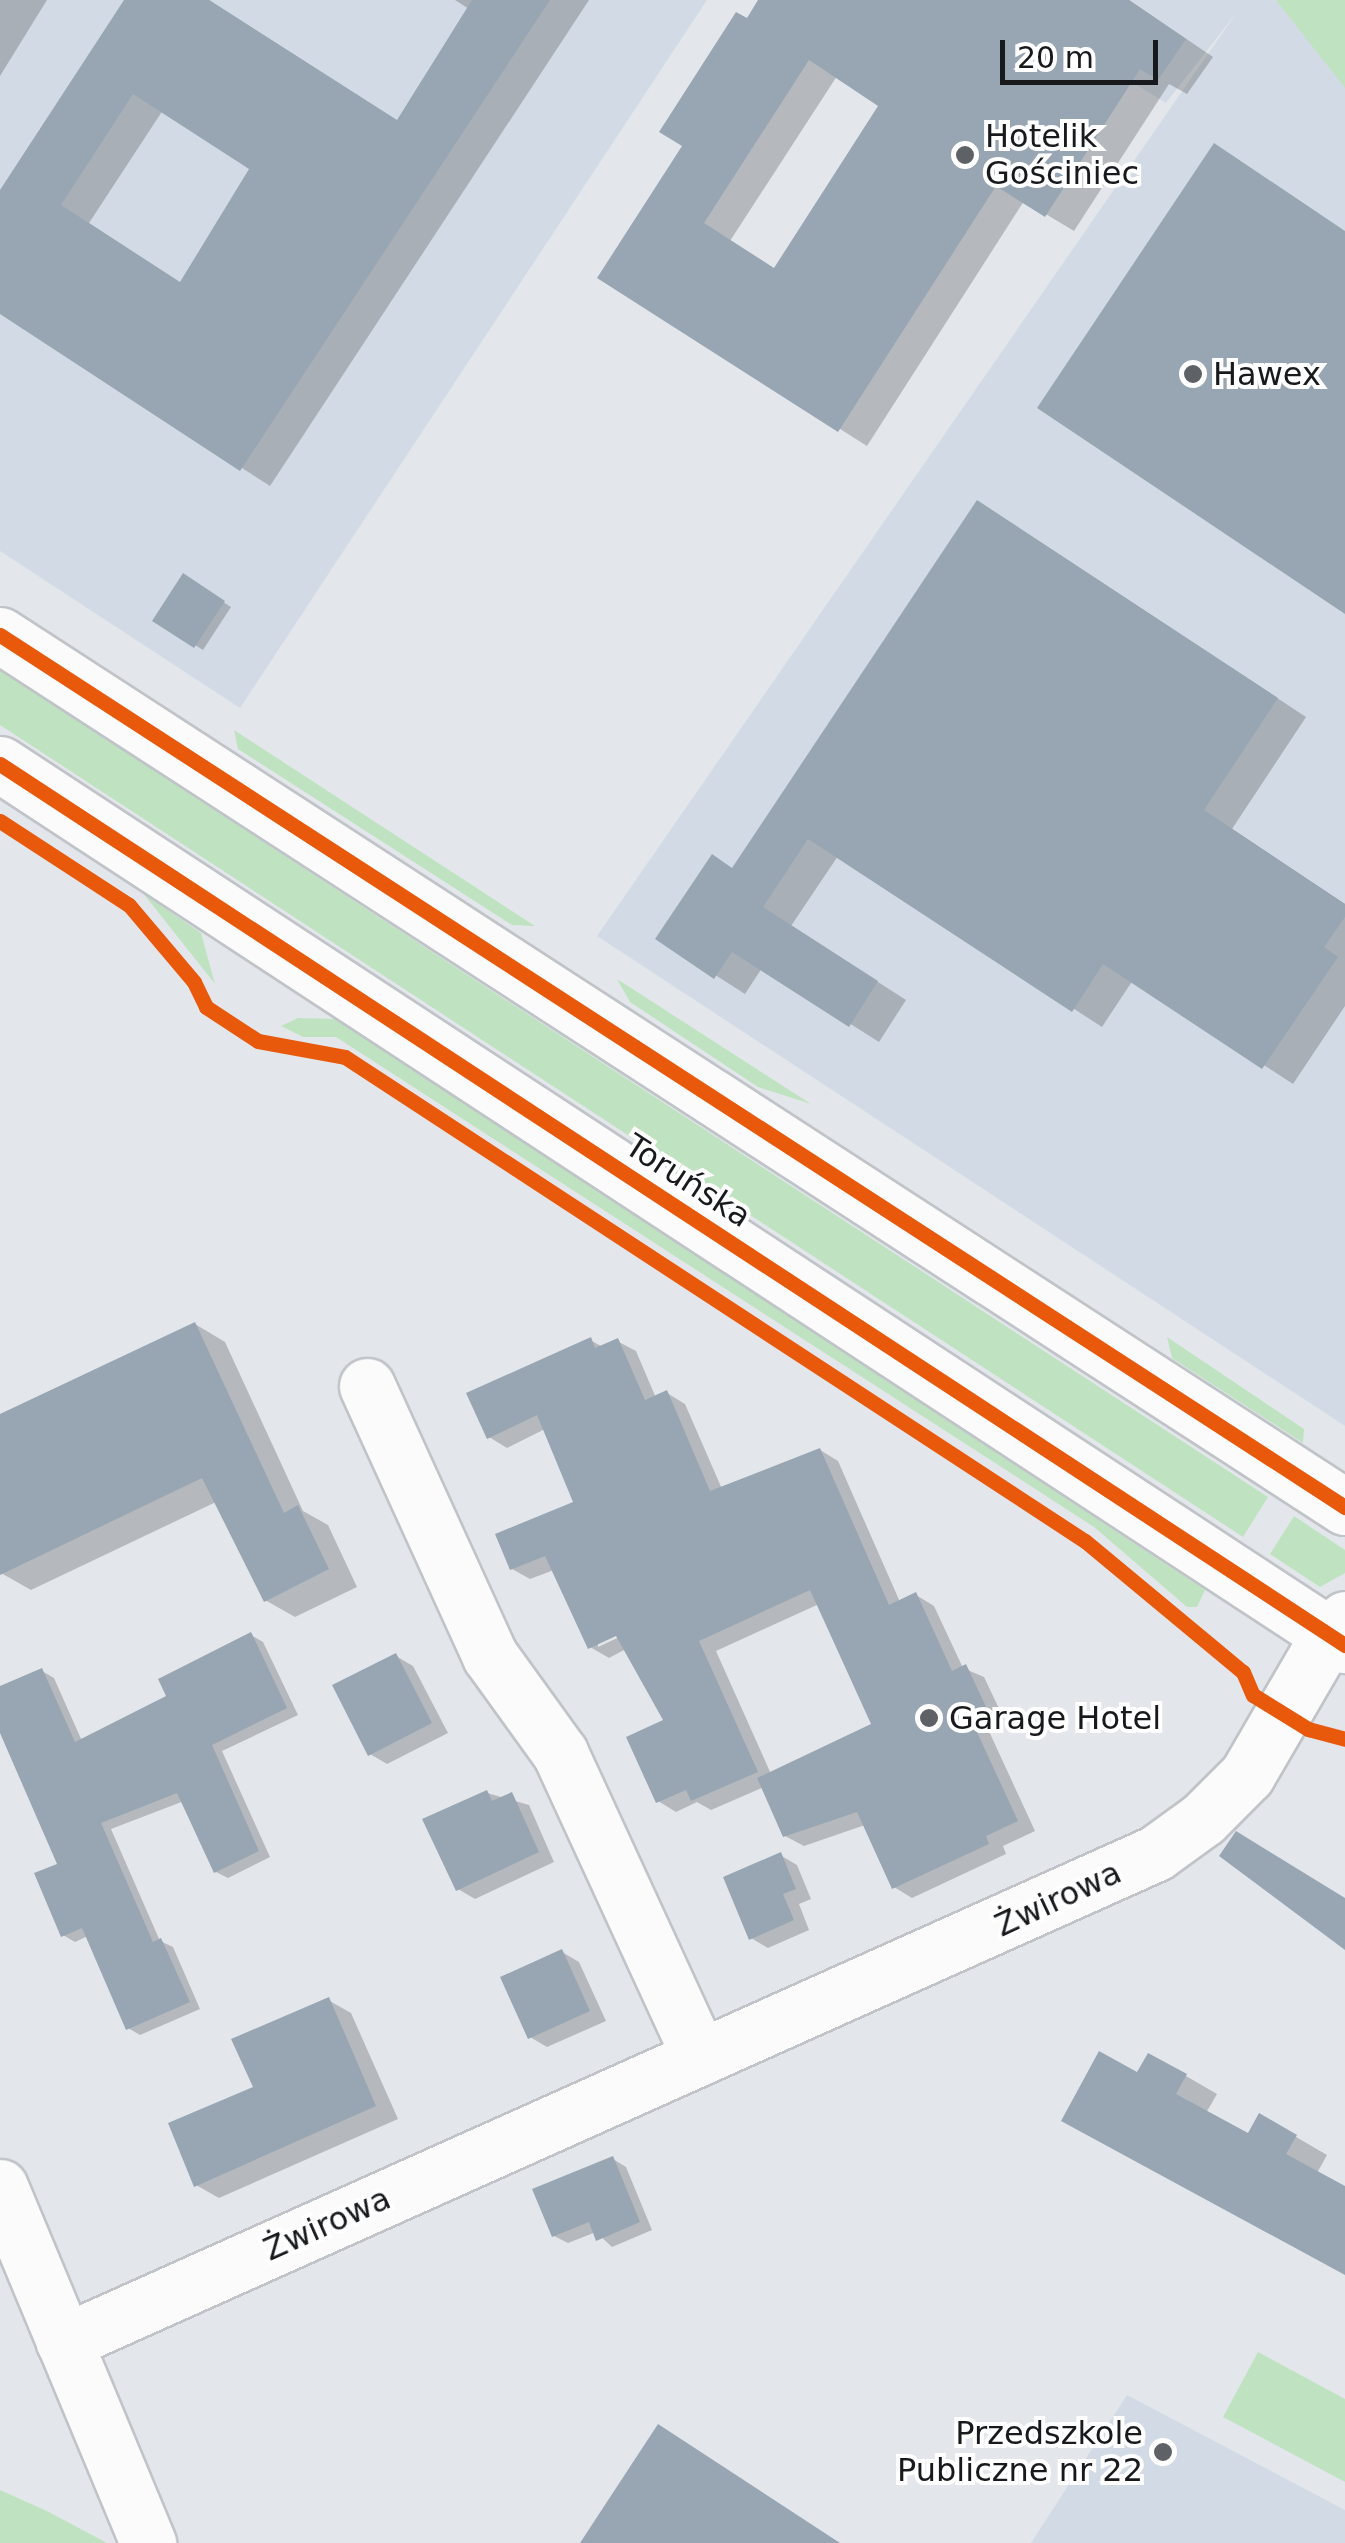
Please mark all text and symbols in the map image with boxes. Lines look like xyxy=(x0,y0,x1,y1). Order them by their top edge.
scale bar xyxy=(1005,20,1162,82)
text: 20 m xyxy=(1017,40,1094,75)
place label: Hotelik Gościniec xyxy=(985,118,1139,193)
marker: Hotelik Gościniec xyxy=(954,144,976,166)
place label: Hawex xyxy=(1213,355,1321,393)
marker: Hawex xyxy=(1182,363,1204,385)
street label: Toruńska xyxy=(618,1126,758,1236)
place label: Garage Hotel xyxy=(949,1699,1161,1737)
marker: Garage Hotel xyxy=(918,1707,940,1729)
street label: Żwirowa xyxy=(989,1853,1127,1945)
street label: Żwirowa xyxy=(258,2179,396,2269)
place label: Przedszkole Publiczne nr 22 xyxy=(897,2415,1143,2490)
marker: Przedszkole Publiczne nr 22 xyxy=(1152,2441,1174,2463)

